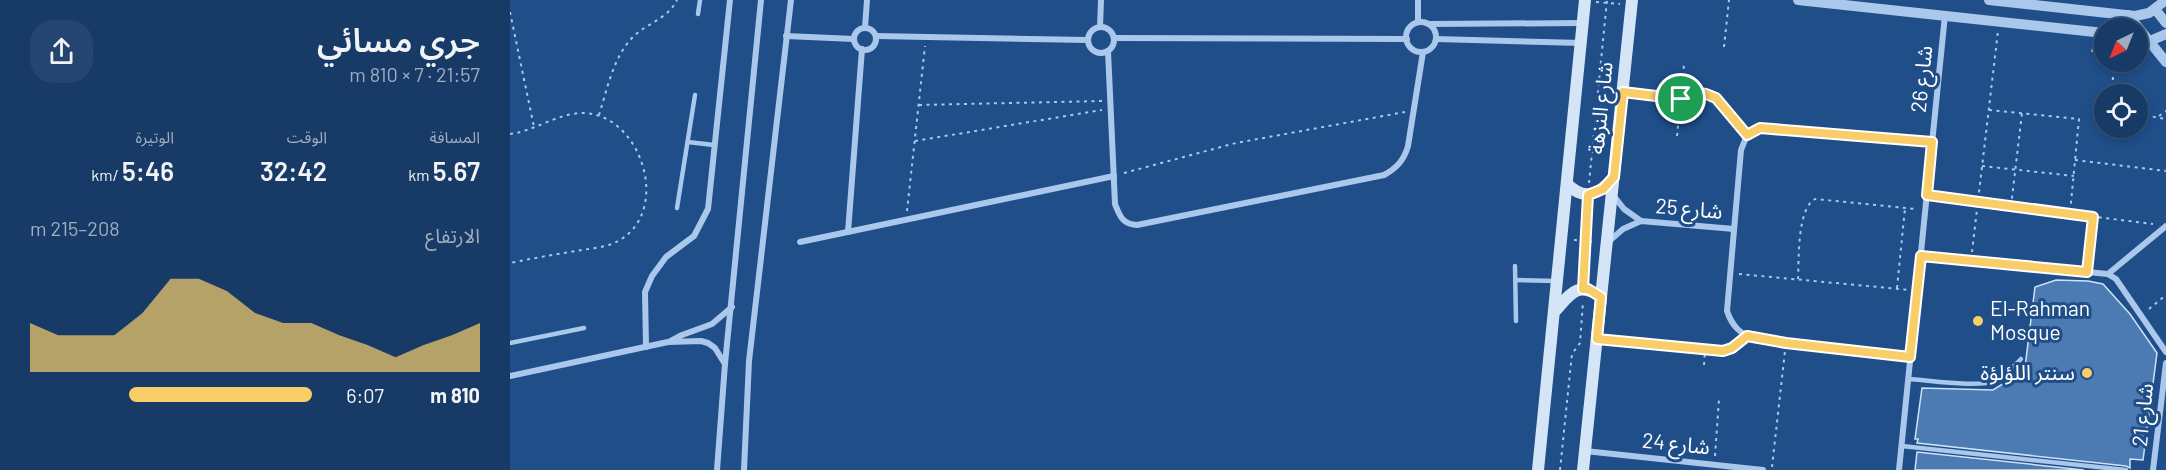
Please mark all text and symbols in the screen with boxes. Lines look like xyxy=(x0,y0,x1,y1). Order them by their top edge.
north arrow xyxy=(2094,18,2148,72)
map controls xyxy=(2094,18,2148,138)
text: جري مسائي xyxy=(317,19,480,59)
button: share xyxy=(30,20,93,83)
street label: شارع 26 xyxy=(1905,44,1940,114)
street label: شارع النزهة xyxy=(1582,61,1621,156)
text: 21:57 · 7 × 810 m xyxy=(349,62,480,86)
pin xyxy=(1655,73,1706,124)
icon: arrive xyxy=(1664,82,1697,115)
button: locate xyxy=(2094,84,2148,138)
text: الوتيرة xyxy=(136,127,174,146)
text: الوقت xyxy=(287,127,327,146)
text: المسافة xyxy=(430,127,480,146)
text: 5:46 xyxy=(122,155,174,186)
text: 32:42 xyxy=(260,155,327,186)
text: 5.67 xyxy=(433,155,480,186)
text: /km xyxy=(91,165,122,184)
text: km xyxy=(408,165,433,184)
street label: شارع 25 xyxy=(1654,192,1724,227)
text: 208–215 m xyxy=(30,216,120,240)
text: الارتفاع xyxy=(425,223,480,247)
place label: El-Rahman Mosque xyxy=(1990,295,2090,344)
marker: El-Rahman Mosque xyxy=(1971,314,1985,328)
place label: سنتر اللؤلؤة xyxy=(1980,359,2075,385)
marker: سنتر اللؤلؤة xyxy=(2080,366,2094,380)
street label: شارع 21 xyxy=(2126,382,2161,448)
text: 6:07 xyxy=(346,383,384,407)
text: 810 m xyxy=(430,383,480,407)
street label: شارع 24 xyxy=(1641,427,1711,462)

